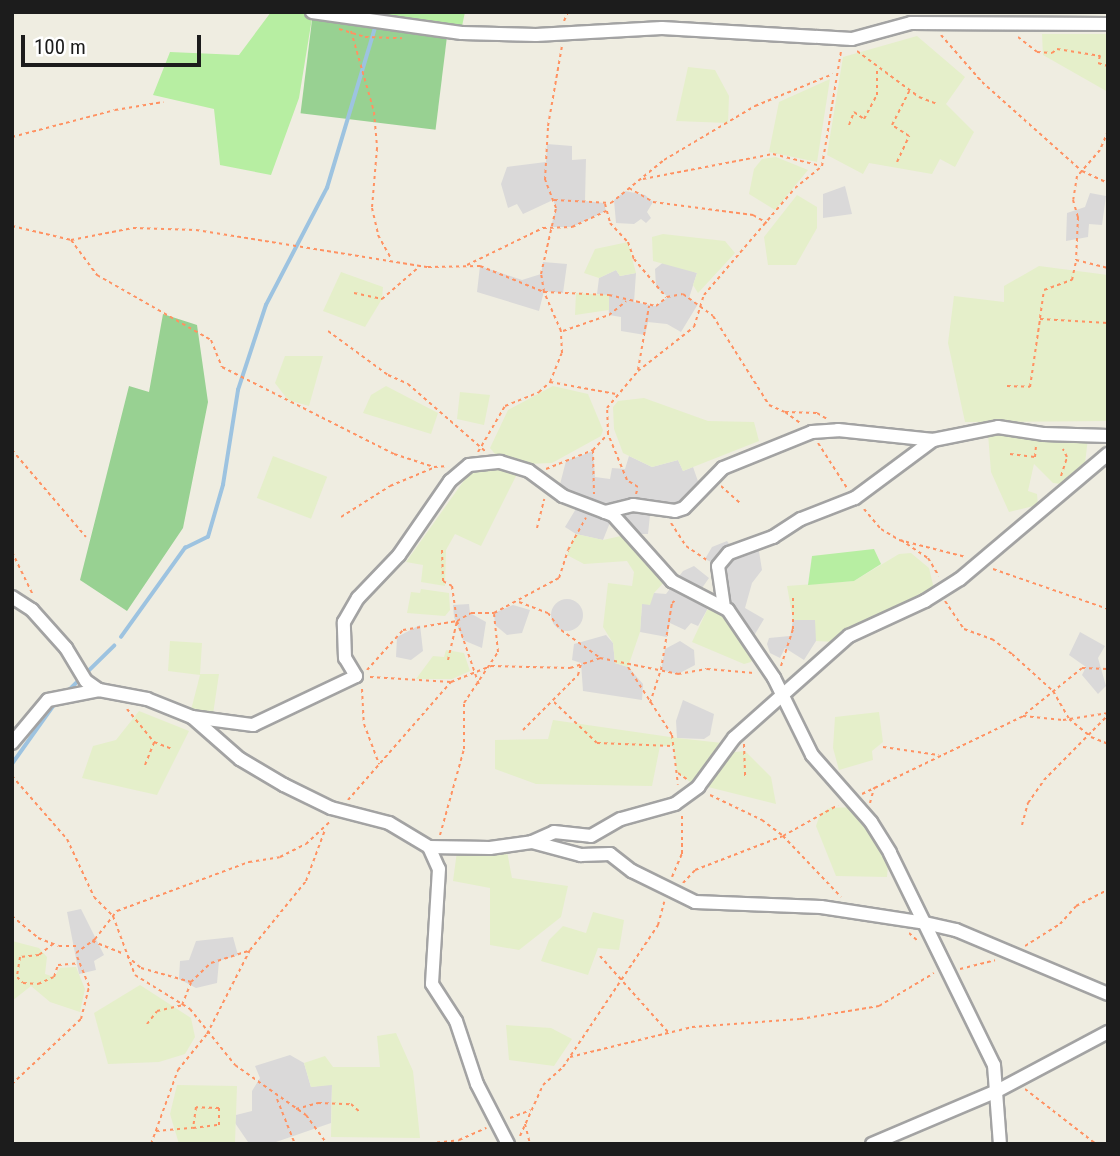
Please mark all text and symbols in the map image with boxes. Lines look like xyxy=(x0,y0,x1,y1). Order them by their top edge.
scale bar xyxy=(24,21,205,65)
text: 100 m xyxy=(34,35,86,59)

